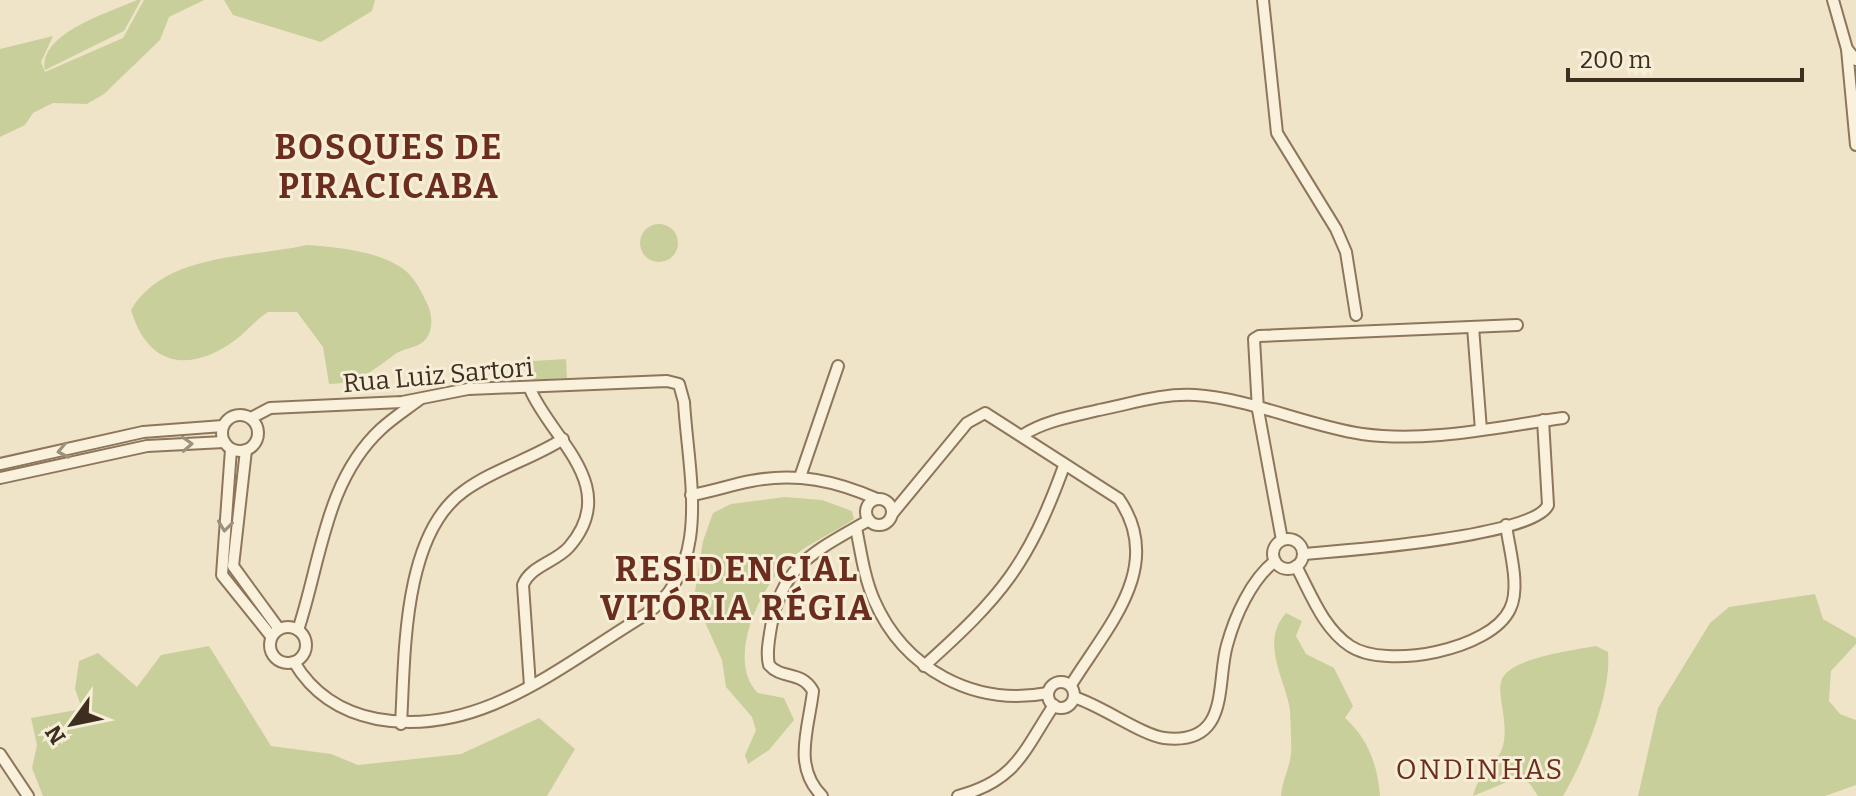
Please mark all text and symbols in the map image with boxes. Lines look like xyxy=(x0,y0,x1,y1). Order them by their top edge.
scale bar xyxy=(1568,32,1802,82)
text: 200 m xyxy=(1580,46,1652,74)
district label: BOSQUES DE PIRACICABA xyxy=(274,127,504,207)
street label: Rua Luiz Sartori xyxy=(341,352,535,399)
one-way arrow xyxy=(181,436,194,453)
one-way arrow xyxy=(57,442,71,459)
one-way arrow xyxy=(216,520,233,533)
district label: RESIDENCIAL VITÓRIA RÉGIA xyxy=(600,549,874,629)
north arrow xyxy=(32,684,112,764)
text: N xyxy=(40,720,72,749)
district label: ONDINHAS xyxy=(1396,753,1564,786)

